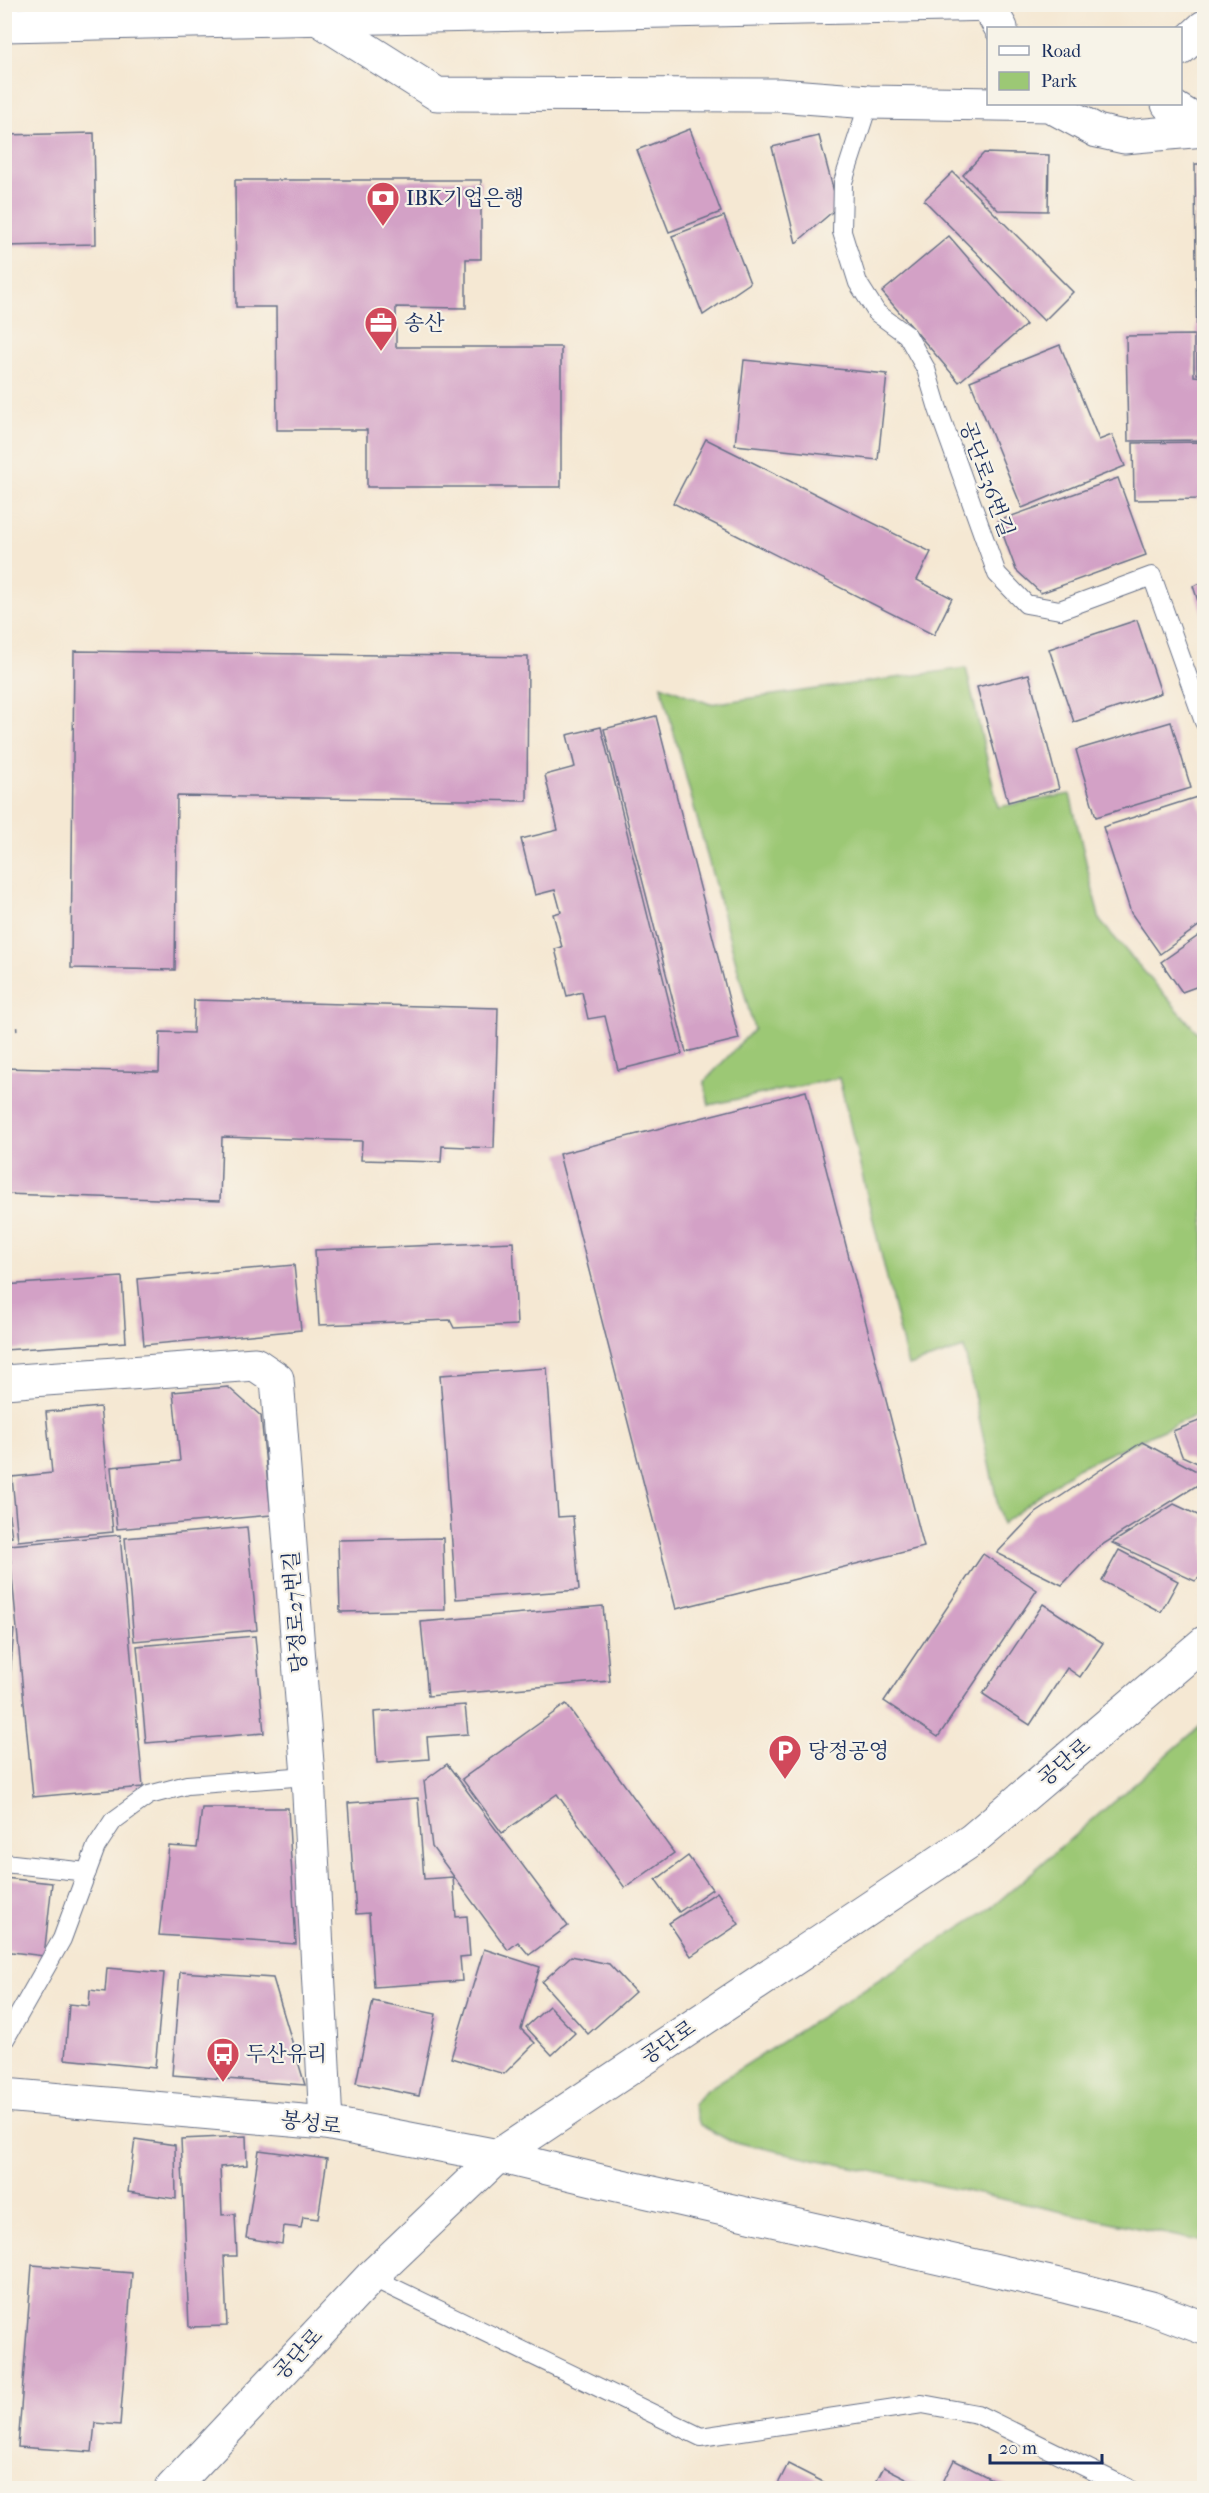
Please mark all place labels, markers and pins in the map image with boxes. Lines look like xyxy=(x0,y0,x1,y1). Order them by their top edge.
bank icon: IBK기업은행 xyxy=(365,180,401,227)
place label: IBK기업은행 xyxy=(406,186,524,210)
office icon: 송산 xyxy=(363,305,399,352)
place label: 송산 xyxy=(404,311,445,335)
parking icon: 당정공영 xyxy=(767,1733,803,1780)
place label: 당정공영 xyxy=(808,1739,889,1763)
bus stop icon: 두산유리 xyxy=(205,2036,241,2083)
place label: 두산유리 xyxy=(246,2042,327,2066)

